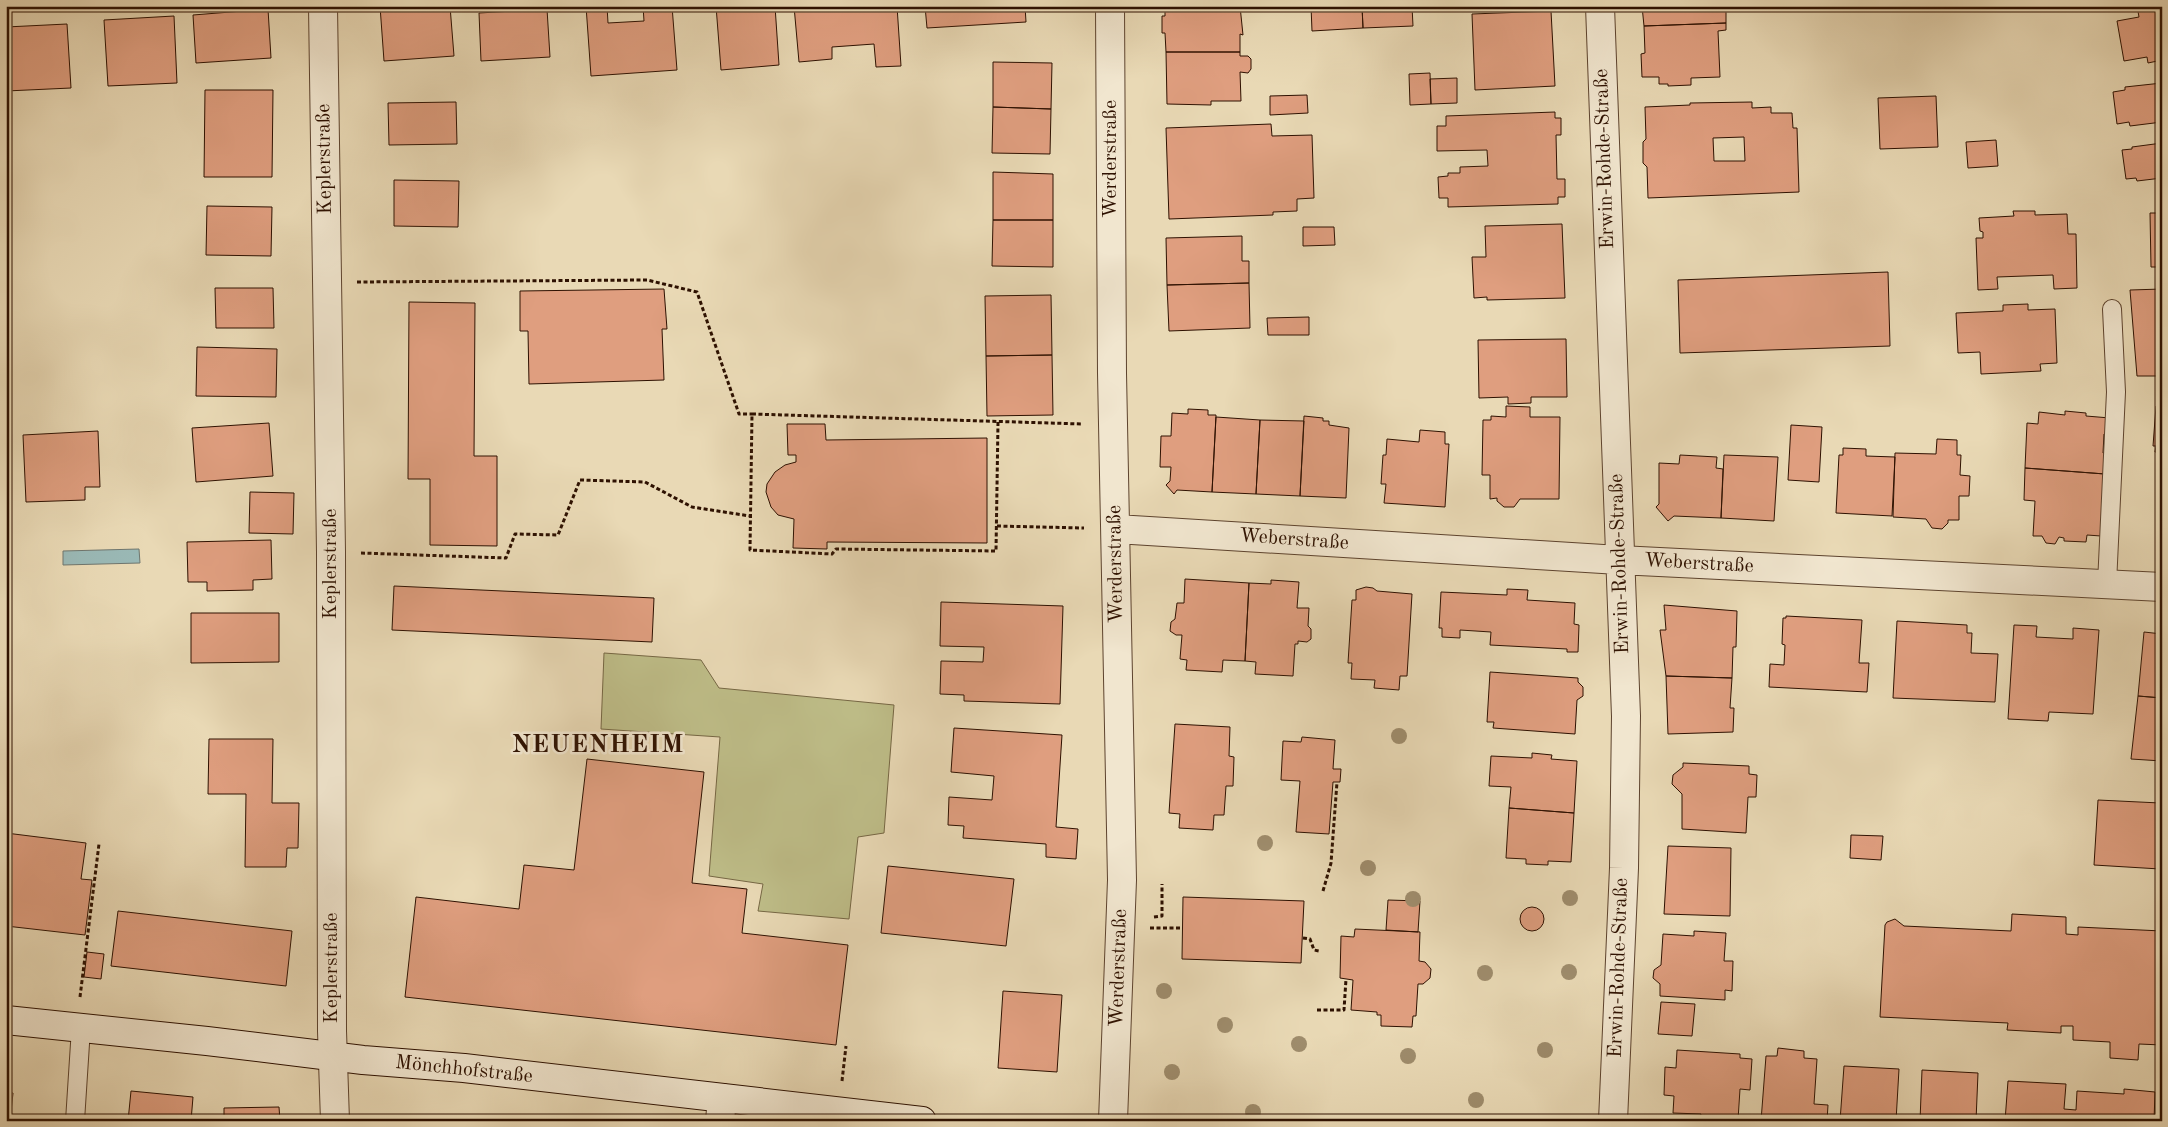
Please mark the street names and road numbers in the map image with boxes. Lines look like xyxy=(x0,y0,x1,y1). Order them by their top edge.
street label: Erwin-Rohde-Straße xyxy=(1592,68,1618,250)
street label: Werderstraße xyxy=(1101,100,1121,218)
street label: Keplerstraße xyxy=(314,103,336,215)
street label: Erwin-Rohde-Straße xyxy=(1607,473,1633,655)
street label: Werderstraße xyxy=(1105,505,1127,623)
street label: Keplerstraße xyxy=(321,509,341,619)
street label: Weberstraße xyxy=(1239,526,1349,554)
street label: Weberstraße xyxy=(1644,551,1754,577)
street label: Erwin-Rohde-Straße xyxy=(1606,877,1632,1059)
street label: Werderstraße xyxy=(1107,909,1131,1027)
street label: Keplerstraße xyxy=(322,913,342,1023)
street label: Mönchhofstraße xyxy=(394,1053,534,1087)

